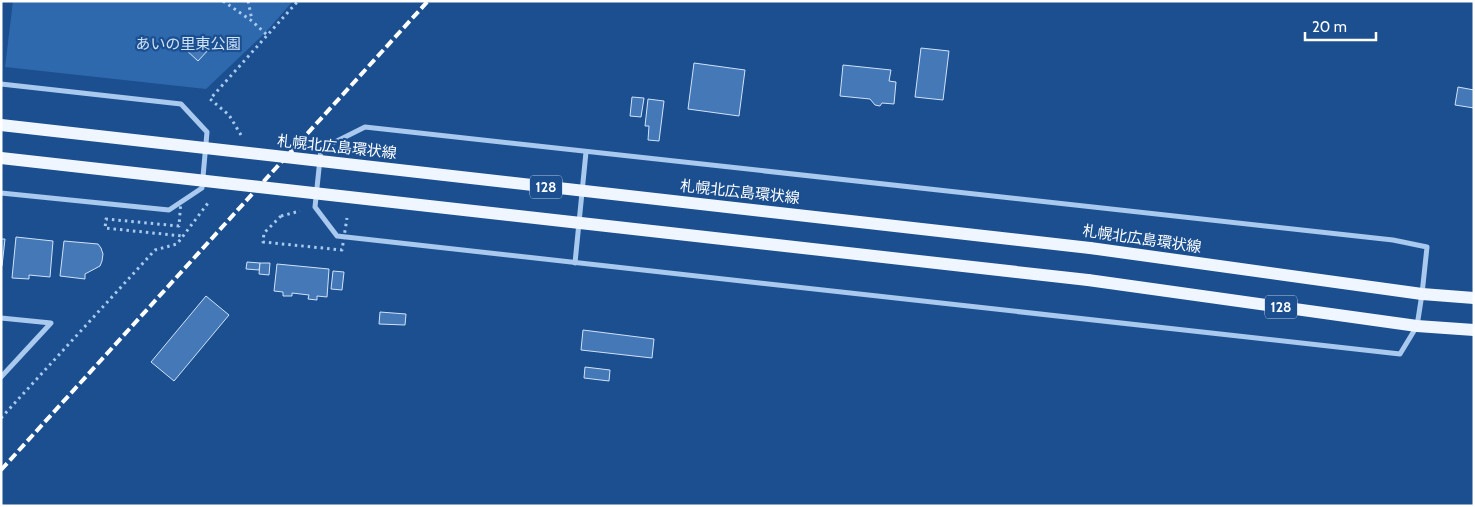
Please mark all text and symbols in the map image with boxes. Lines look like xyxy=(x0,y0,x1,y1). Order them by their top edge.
scale bar xyxy=(1305,10,1376,42)
text: 20 m xyxy=(1312,18,1347,36)
park label: あいの里東公園 xyxy=(135,35,241,53)
street label: 札幌北広島環状線 xyxy=(276,132,398,162)
road number: 128 xyxy=(530,176,562,198)
street label: 札幌北広島環状線 xyxy=(679,177,801,207)
street label: 札幌北広島環状線 xyxy=(1081,222,1203,256)
road number: 128 xyxy=(1265,296,1297,318)

